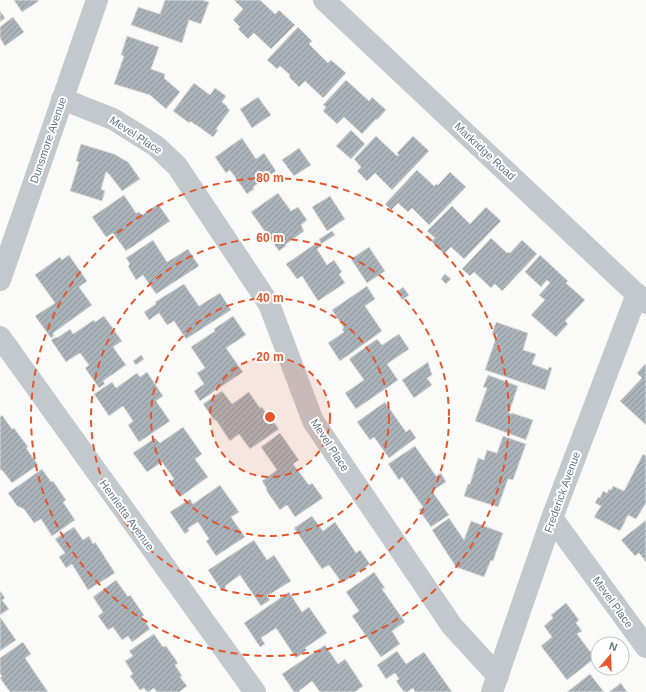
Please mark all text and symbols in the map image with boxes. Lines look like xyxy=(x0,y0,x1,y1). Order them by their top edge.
street label: Dunsmore Avenue xyxy=(28,95,68,185)
street label: Mevel Place xyxy=(108,114,164,156)
street label: Markridge Road xyxy=(452,120,518,182)
text: 80 m xyxy=(256,171,284,185)
text: 60 m xyxy=(256,231,284,245)
text: 40 m xyxy=(256,291,284,305)
text: 20 m xyxy=(256,350,284,364)
centre of rings xyxy=(263,410,277,424)
street label: Mevel Place xyxy=(309,417,351,473)
street label: Frederick Avenue xyxy=(542,450,582,534)
street label: Henrietta Avenue xyxy=(97,477,157,553)
street label: Mevel Place xyxy=(591,574,635,630)
north arrow xyxy=(590,636,630,676)
text: N xyxy=(608,640,619,654)

